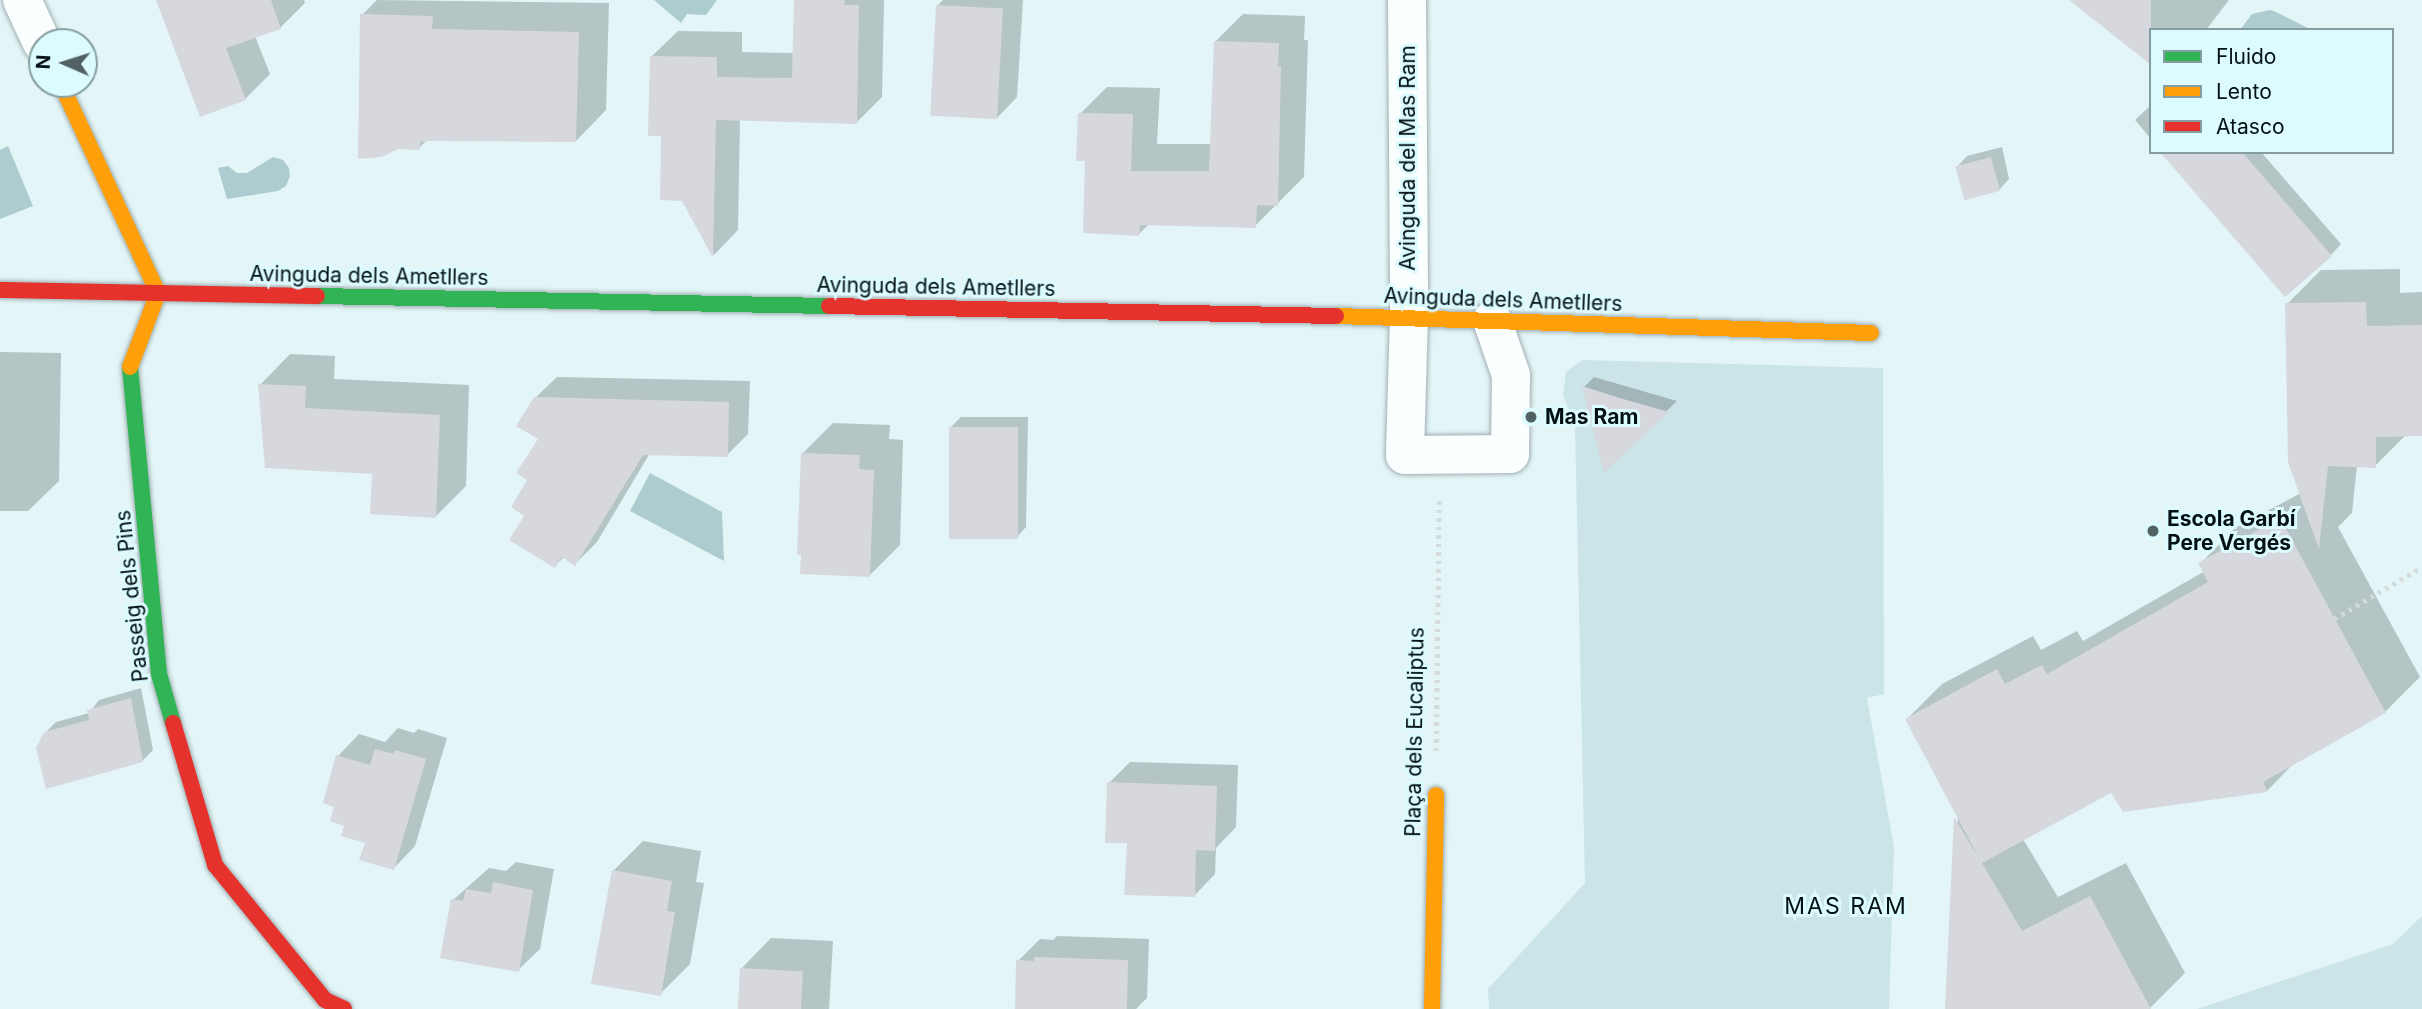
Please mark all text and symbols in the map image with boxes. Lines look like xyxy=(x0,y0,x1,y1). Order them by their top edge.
north arrow xyxy=(28,28,98,98)
legend xyxy=(2149,28,2394,154)
text: Fluido xyxy=(2216,44,2276,69)
street label: Avinguda del Mas Ram xyxy=(1395,45,1421,271)
text: N xyxy=(32,54,55,70)
text: Lento xyxy=(2216,79,2272,104)
text: Atasco xyxy=(2216,114,2285,139)
street label: Avinguda dels Ametllers xyxy=(249,261,489,291)
street label: Avinguda dels Ametllers xyxy=(816,272,1056,302)
street label: Avinguda dels Ametllers xyxy=(1383,283,1623,317)
place label: Mas Ram xyxy=(1545,404,1639,430)
marker: Mas Ram xyxy=(1523,409,1539,425)
place label: Escola Garbí Pere Vergés xyxy=(2167,506,2295,556)
street label: Passeig dels Pins xyxy=(110,509,154,683)
marker: Escola Garbí Pere Vergés xyxy=(2145,523,2161,539)
street label: Plaça dels Eucaliptus xyxy=(1401,627,1429,837)
district label: MAS RAM xyxy=(1785,892,1907,920)

